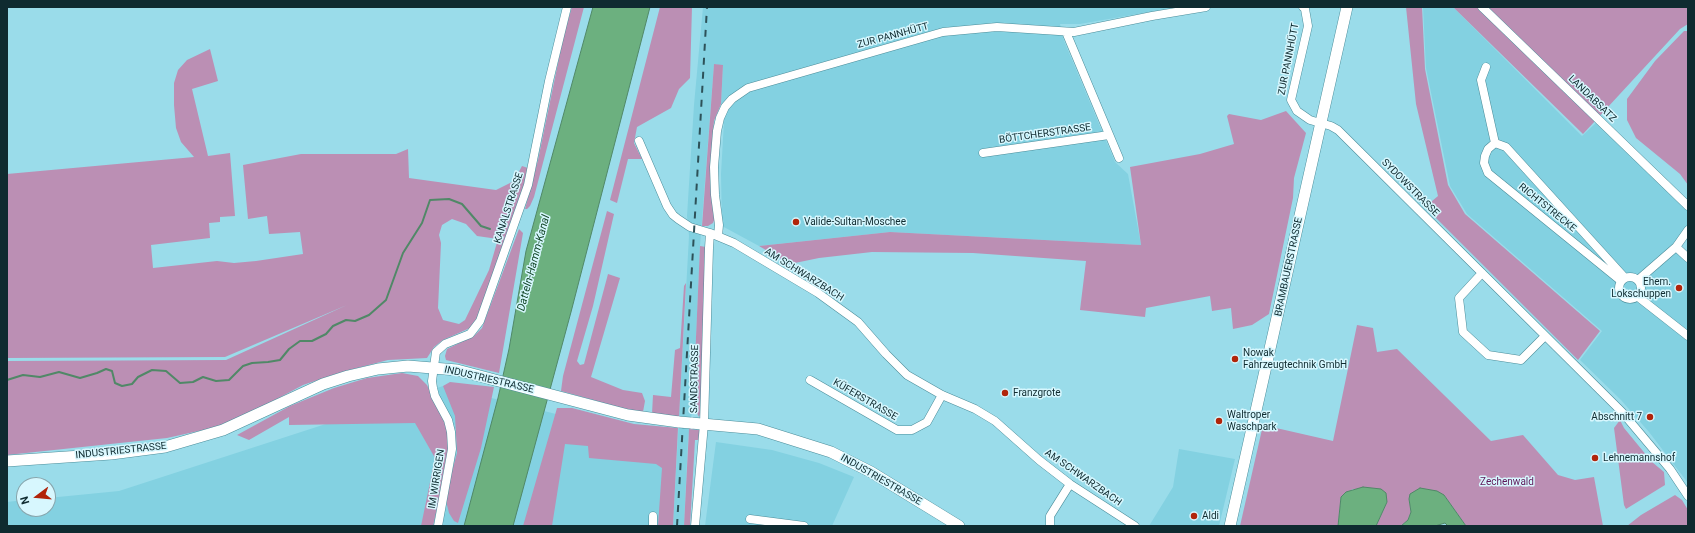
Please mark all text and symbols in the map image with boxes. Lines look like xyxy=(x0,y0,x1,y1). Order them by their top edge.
street label: ZUR PANNHÜTT xyxy=(856,21,930,51)
street label: ZUR PANNHÜTT xyxy=(1276,22,1302,96)
street label: LANDABSATZ xyxy=(1565,73,1619,125)
street label: BÖTTCHERSTRASSE xyxy=(998,122,1092,146)
street label: SYDOWSTRASSE xyxy=(1379,157,1441,219)
street label: KANALSTRASSE xyxy=(492,171,526,245)
street label: RICHTSTRECKE xyxy=(1516,181,1578,235)
water label: Datteln-Hamm-Kanal xyxy=(515,214,553,312)
place label: Valide-Sultan-Moschee xyxy=(804,216,906,228)
street label: BRAMBAUERSTRASSE xyxy=(1273,216,1305,318)
marker: Valide-Sultan-Moschee xyxy=(791,217,801,227)
street label: AM SCHWARZBACH xyxy=(762,246,846,304)
place label: Ehem. Lokschuppen xyxy=(1611,276,1671,300)
marker: Ehem. Lokschuppen xyxy=(1674,283,1684,293)
street label: SANDSTRASSE xyxy=(688,345,702,413)
place label: Nowak Fahrzeugtechnik GmbH xyxy=(1243,347,1347,370)
marker: Nowak Fahrzeugtechnik GmbH xyxy=(1230,354,1240,364)
street label: INDUSTRIESTRASSE xyxy=(443,364,535,396)
street label: KÜFERSTRASSE xyxy=(831,377,899,423)
place label: Franzgrote xyxy=(1013,387,1061,399)
marker: Franzgrote xyxy=(1000,388,1010,398)
place label: Waltroper Waschpark xyxy=(1227,409,1277,432)
place label: Abschnitt 7 xyxy=(1591,411,1642,423)
marker: Abschnitt 7 xyxy=(1645,412,1655,422)
marker: Waltroper Waschpark xyxy=(1214,416,1224,426)
street label: INDUSTRIESTRASSE xyxy=(75,440,167,462)
street label: AM SCHWARZBACH xyxy=(1042,447,1124,509)
street label: IM WIRRIGEN xyxy=(426,448,448,510)
street label: INDUSTRIESTRASSE xyxy=(838,452,924,508)
place label: Lehnemannshof xyxy=(1603,452,1675,464)
marker: Lehnemannshof xyxy=(1590,453,1600,463)
park label: Zechenwald xyxy=(1480,476,1534,488)
north arrow xyxy=(16,477,56,517)
text: N xyxy=(18,495,32,506)
place label: Aldi xyxy=(1202,510,1219,522)
marker: Aldi xyxy=(1189,511,1199,521)

